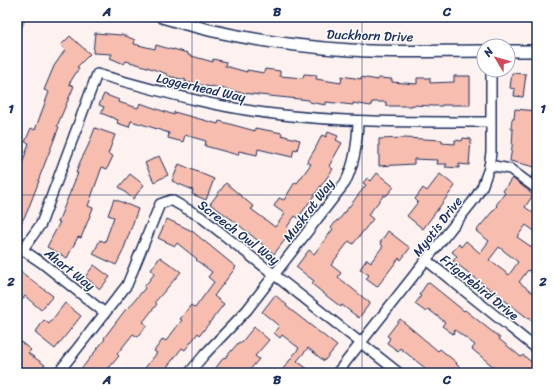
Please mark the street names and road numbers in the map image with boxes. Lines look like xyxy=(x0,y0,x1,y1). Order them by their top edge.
street label: Duckhorn Drive xyxy=(326,22,414,49)
street label: Loggerhead Way xyxy=(154,66,248,109)
street label: Muskrat Way xyxy=(277,173,340,247)
street label: Myotis Drive xyxy=(406,191,469,262)
street label: Screech Owl Way xyxy=(193,194,285,271)
street label: Ahart Way xyxy=(39,242,100,297)
street label: Frigatebird Drive xyxy=(435,248,524,326)

